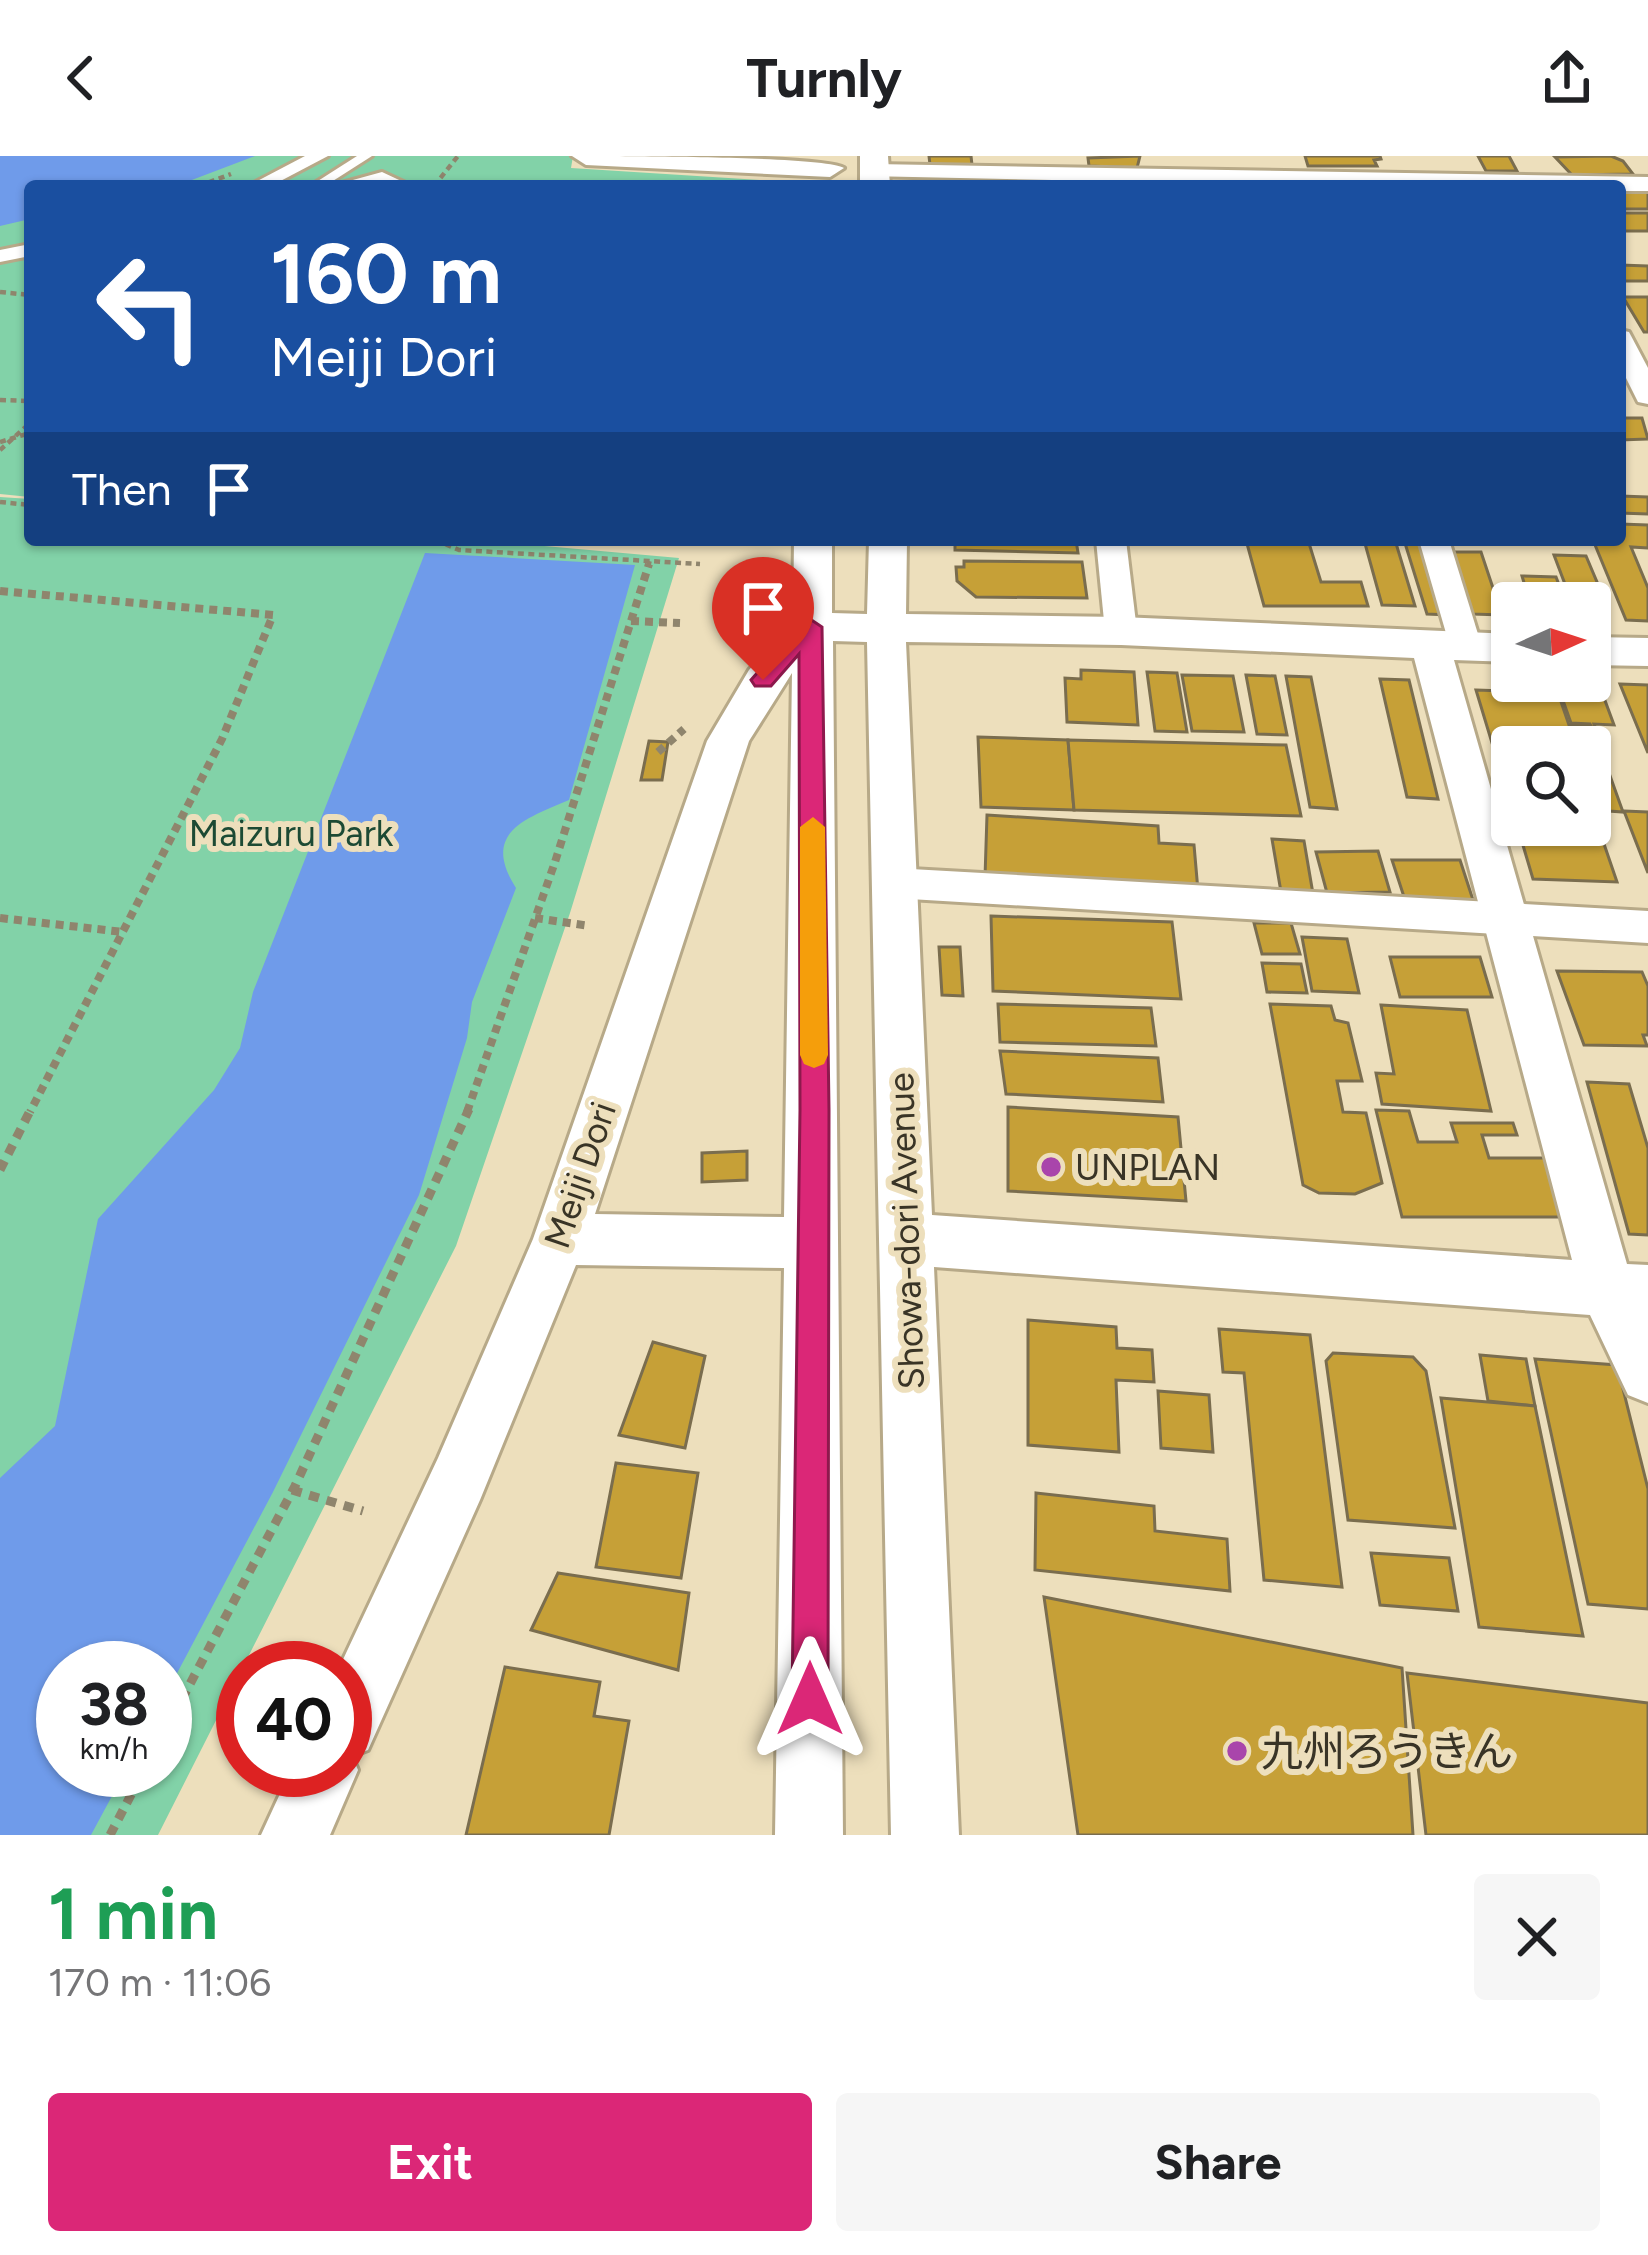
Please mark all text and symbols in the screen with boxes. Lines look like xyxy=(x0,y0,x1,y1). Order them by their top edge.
icon: back xyxy=(48,45,114,111)
icon: share xyxy=(1534,45,1600,111)
text: Turnly xyxy=(746,46,902,111)
text: 160 m xyxy=(270,223,502,324)
icon: left xyxy=(72,228,228,384)
text: Meiji Dori xyxy=(270,325,497,390)
icon: arrive xyxy=(196,456,262,522)
text: Then xyxy=(72,462,172,516)
pin xyxy=(712,557,814,680)
icon: arrive xyxy=(730,575,796,641)
north arrow xyxy=(1491,582,1611,702)
map controls xyxy=(1491,582,1611,846)
button: search xyxy=(1491,726,1611,846)
park label: Maizuru Park xyxy=(189,812,394,855)
street label: Showa-dori Avenue xyxy=(879,1072,933,1390)
street label: Meiji Dori xyxy=(535,1096,625,1254)
place label: UNPLAN xyxy=(1075,1146,1220,1189)
marker: UNPLAN xyxy=(1038,1154,1064,1180)
position arrow xyxy=(747,1636,873,1762)
speed limit sign: 40 xyxy=(216,1641,372,1797)
text: 38 xyxy=(79,1668,149,1740)
place label: 九州ろうきん xyxy=(1261,1726,1513,1777)
text: km/h xyxy=(80,1730,148,1767)
marker: 九州ろうきん xyxy=(1224,1738,1250,1764)
text: 1 min xyxy=(48,1871,218,1957)
button: close xyxy=(1474,1874,1600,2000)
text: 170 m · 11:06 xyxy=(48,1959,271,2006)
button: Exit xyxy=(48,2093,812,2231)
button: Share xyxy=(836,2093,1600,2231)

